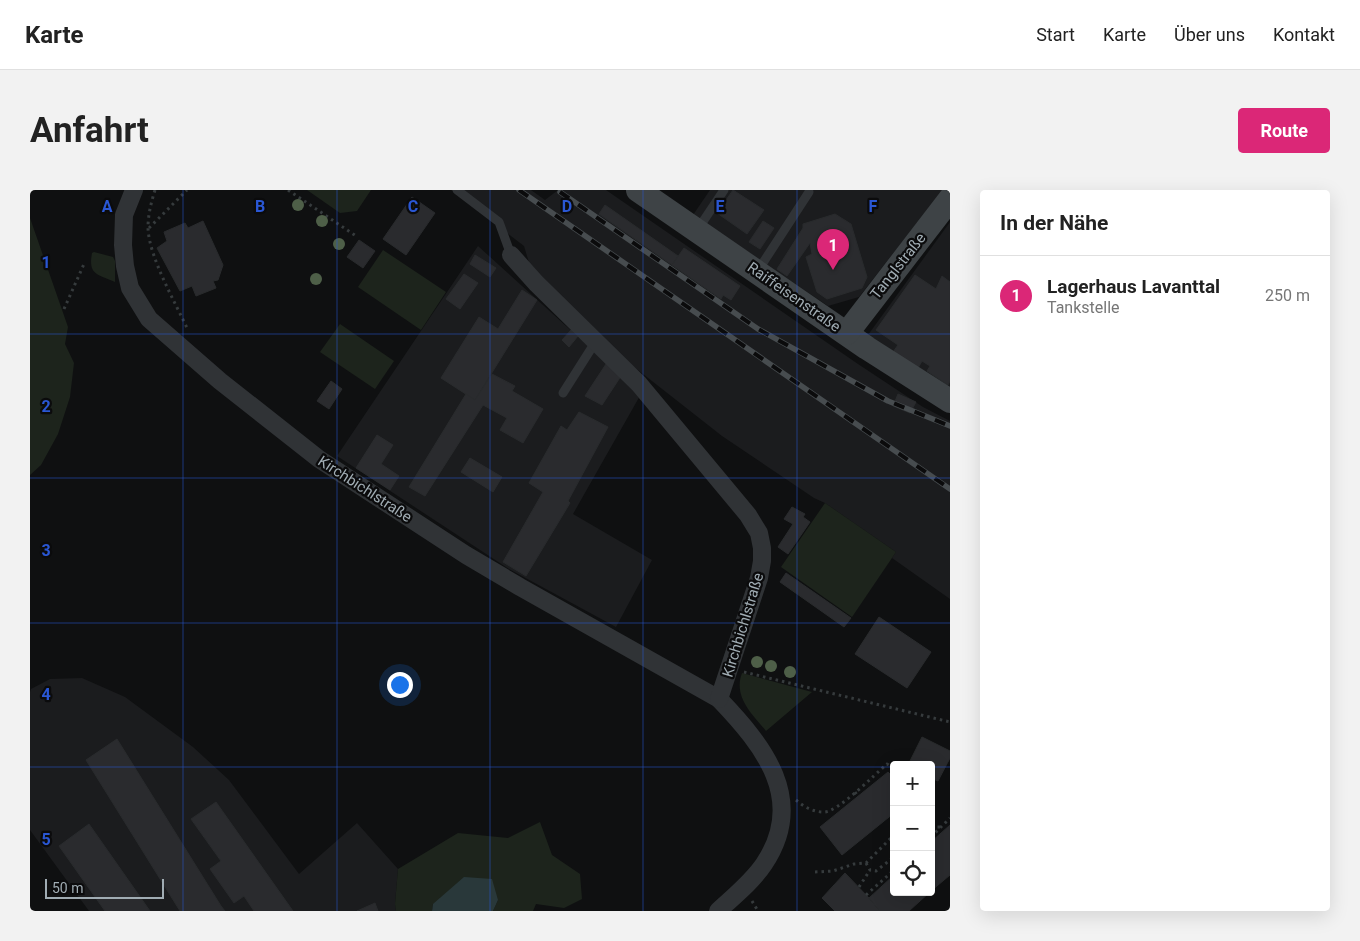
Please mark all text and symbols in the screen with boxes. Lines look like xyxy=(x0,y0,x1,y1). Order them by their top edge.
text: Karte xyxy=(25,21,84,49)
text: Start xyxy=(1036,24,1075,45)
text: Karte xyxy=(1103,24,1146,45)
text: Über uns xyxy=(1174,24,1245,45)
text: Kontakt xyxy=(1273,24,1335,45)
button: Route xyxy=(1238,108,1330,153)
text: Anfahrt xyxy=(30,110,149,151)
text: A xyxy=(102,197,113,216)
text: B xyxy=(255,197,265,216)
text: C xyxy=(408,197,418,216)
text: D xyxy=(562,197,572,216)
text: E xyxy=(716,197,725,216)
text: F xyxy=(869,197,878,216)
text: In der Nähe xyxy=(1000,211,1108,235)
pin: 1 xyxy=(817,229,849,270)
street label: Tanglstraße xyxy=(867,229,929,303)
text: 1 xyxy=(41,253,51,272)
street label: Raiffeisenstraße xyxy=(744,258,844,336)
text: Lagerhaus Lavanttal xyxy=(1047,275,1220,298)
text: 1 xyxy=(1011,286,1021,305)
text: 250 m xyxy=(1265,286,1310,305)
text: Tankstelle xyxy=(1047,298,1120,317)
text: 2 xyxy=(41,397,51,416)
street label: Kirchbichlstraße xyxy=(315,452,415,526)
text: 3 xyxy=(41,541,51,560)
street label: Kirchbichlstraße xyxy=(719,570,767,679)
your location xyxy=(387,672,413,698)
text: 4 xyxy=(41,685,51,704)
map controls xyxy=(890,761,935,896)
button: + xyxy=(890,761,935,806)
button: − xyxy=(890,806,935,851)
text: 5 xyxy=(41,830,51,849)
button: locate xyxy=(890,851,935,896)
scale bar xyxy=(45,876,164,899)
text: 50 m xyxy=(52,880,84,896)

